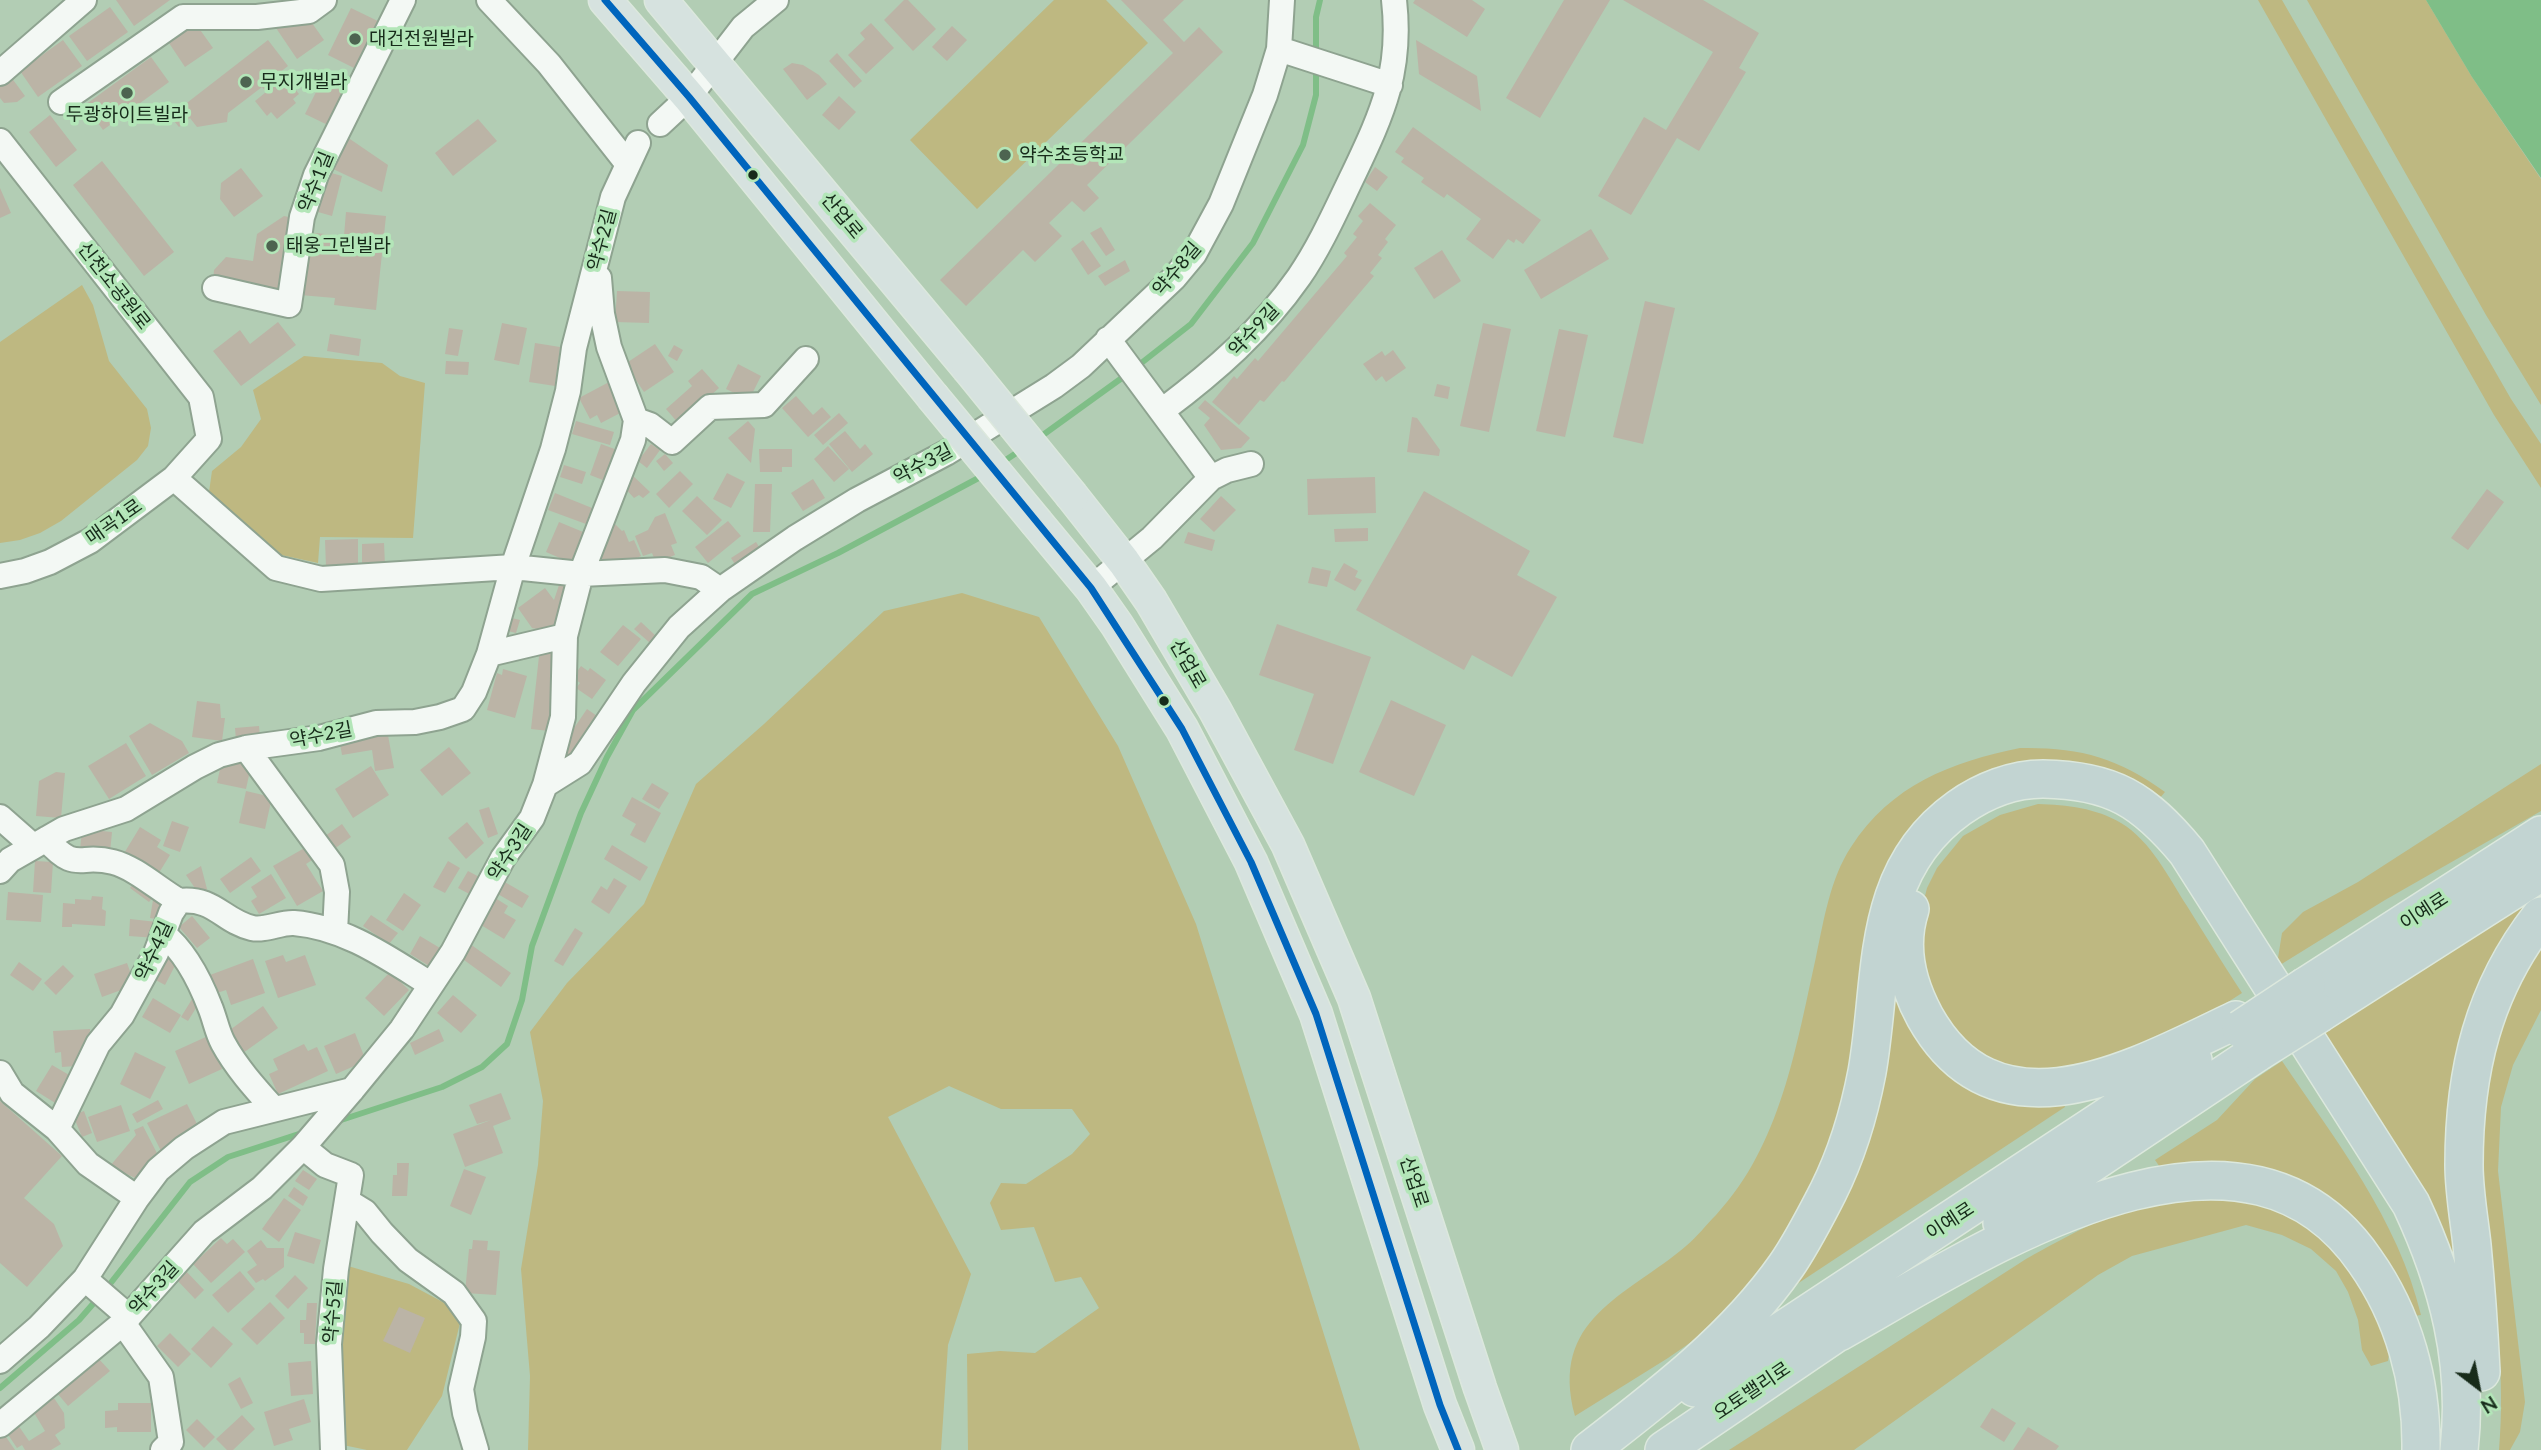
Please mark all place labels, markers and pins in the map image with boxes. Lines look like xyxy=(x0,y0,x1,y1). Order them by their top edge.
place label: 대건전원빌라 xyxy=(369,28,474,50)
marker: 대건전원빌라 xyxy=(347,31,363,47)
place label: 무지개빌라 xyxy=(260,71,347,93)
marker: 무지개빌라 xyxy=(238,74,254,90)
marker: 두광하이트빌라 xyxy=(119,85,135,101)
place label: 두광하이트빌라 xyxy=(66,104,188,126)
place label: 약수초등학교 xyxy=(1019,144,1124,166)
marker: 약수초등학교 xyxy=(997,147,1013,163)
unlabelled marker xyxy=(746,168,760,182)
place label: 태웅그린빌라 xyxy=(286,235,391,257)
marker: 태웅그린빌라 xyxy=(264,238,280,254)
unlabelled marker xyxy=(1157,694,1171,708)

